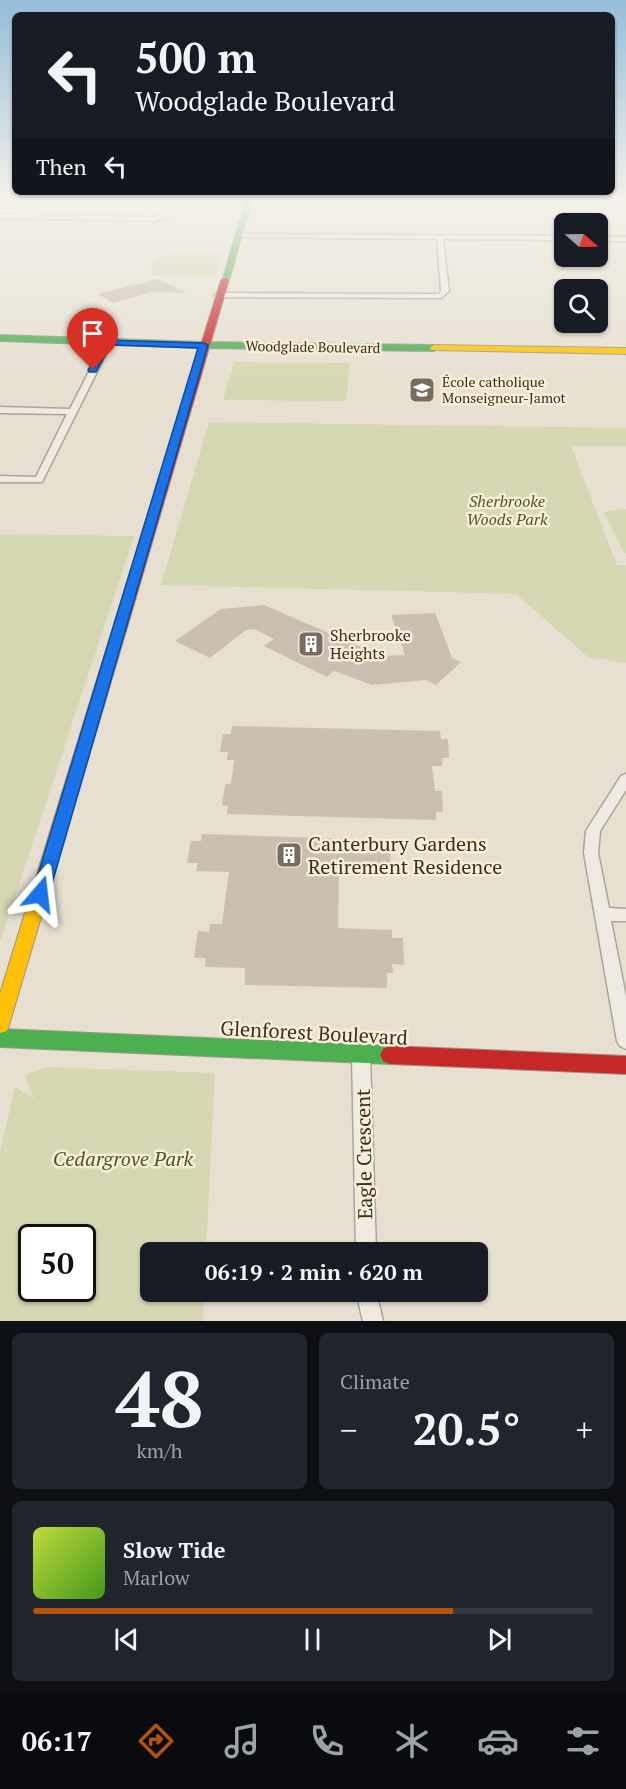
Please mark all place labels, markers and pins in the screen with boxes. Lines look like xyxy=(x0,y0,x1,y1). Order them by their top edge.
pin xyxy=(67,308,118,370)
place label: École catholique Monseigneur-Jamot xyxy=(442,372,567,407)
school or university icon: École catholique Monseigneur-Jamot xyxy=(407,375,437,405)
place label: Sherbrooke Heights xyxy=(330,624,411,664)
building icon: Sherbrooke Heights xyxy=(296,629,326,659)
place label: Canterbury Gardens Retirement Residence xyxy=(308,830,502,880)
building icon: Canterbury Gardens Retirement Residence xyxy=(274,840,304,870)

